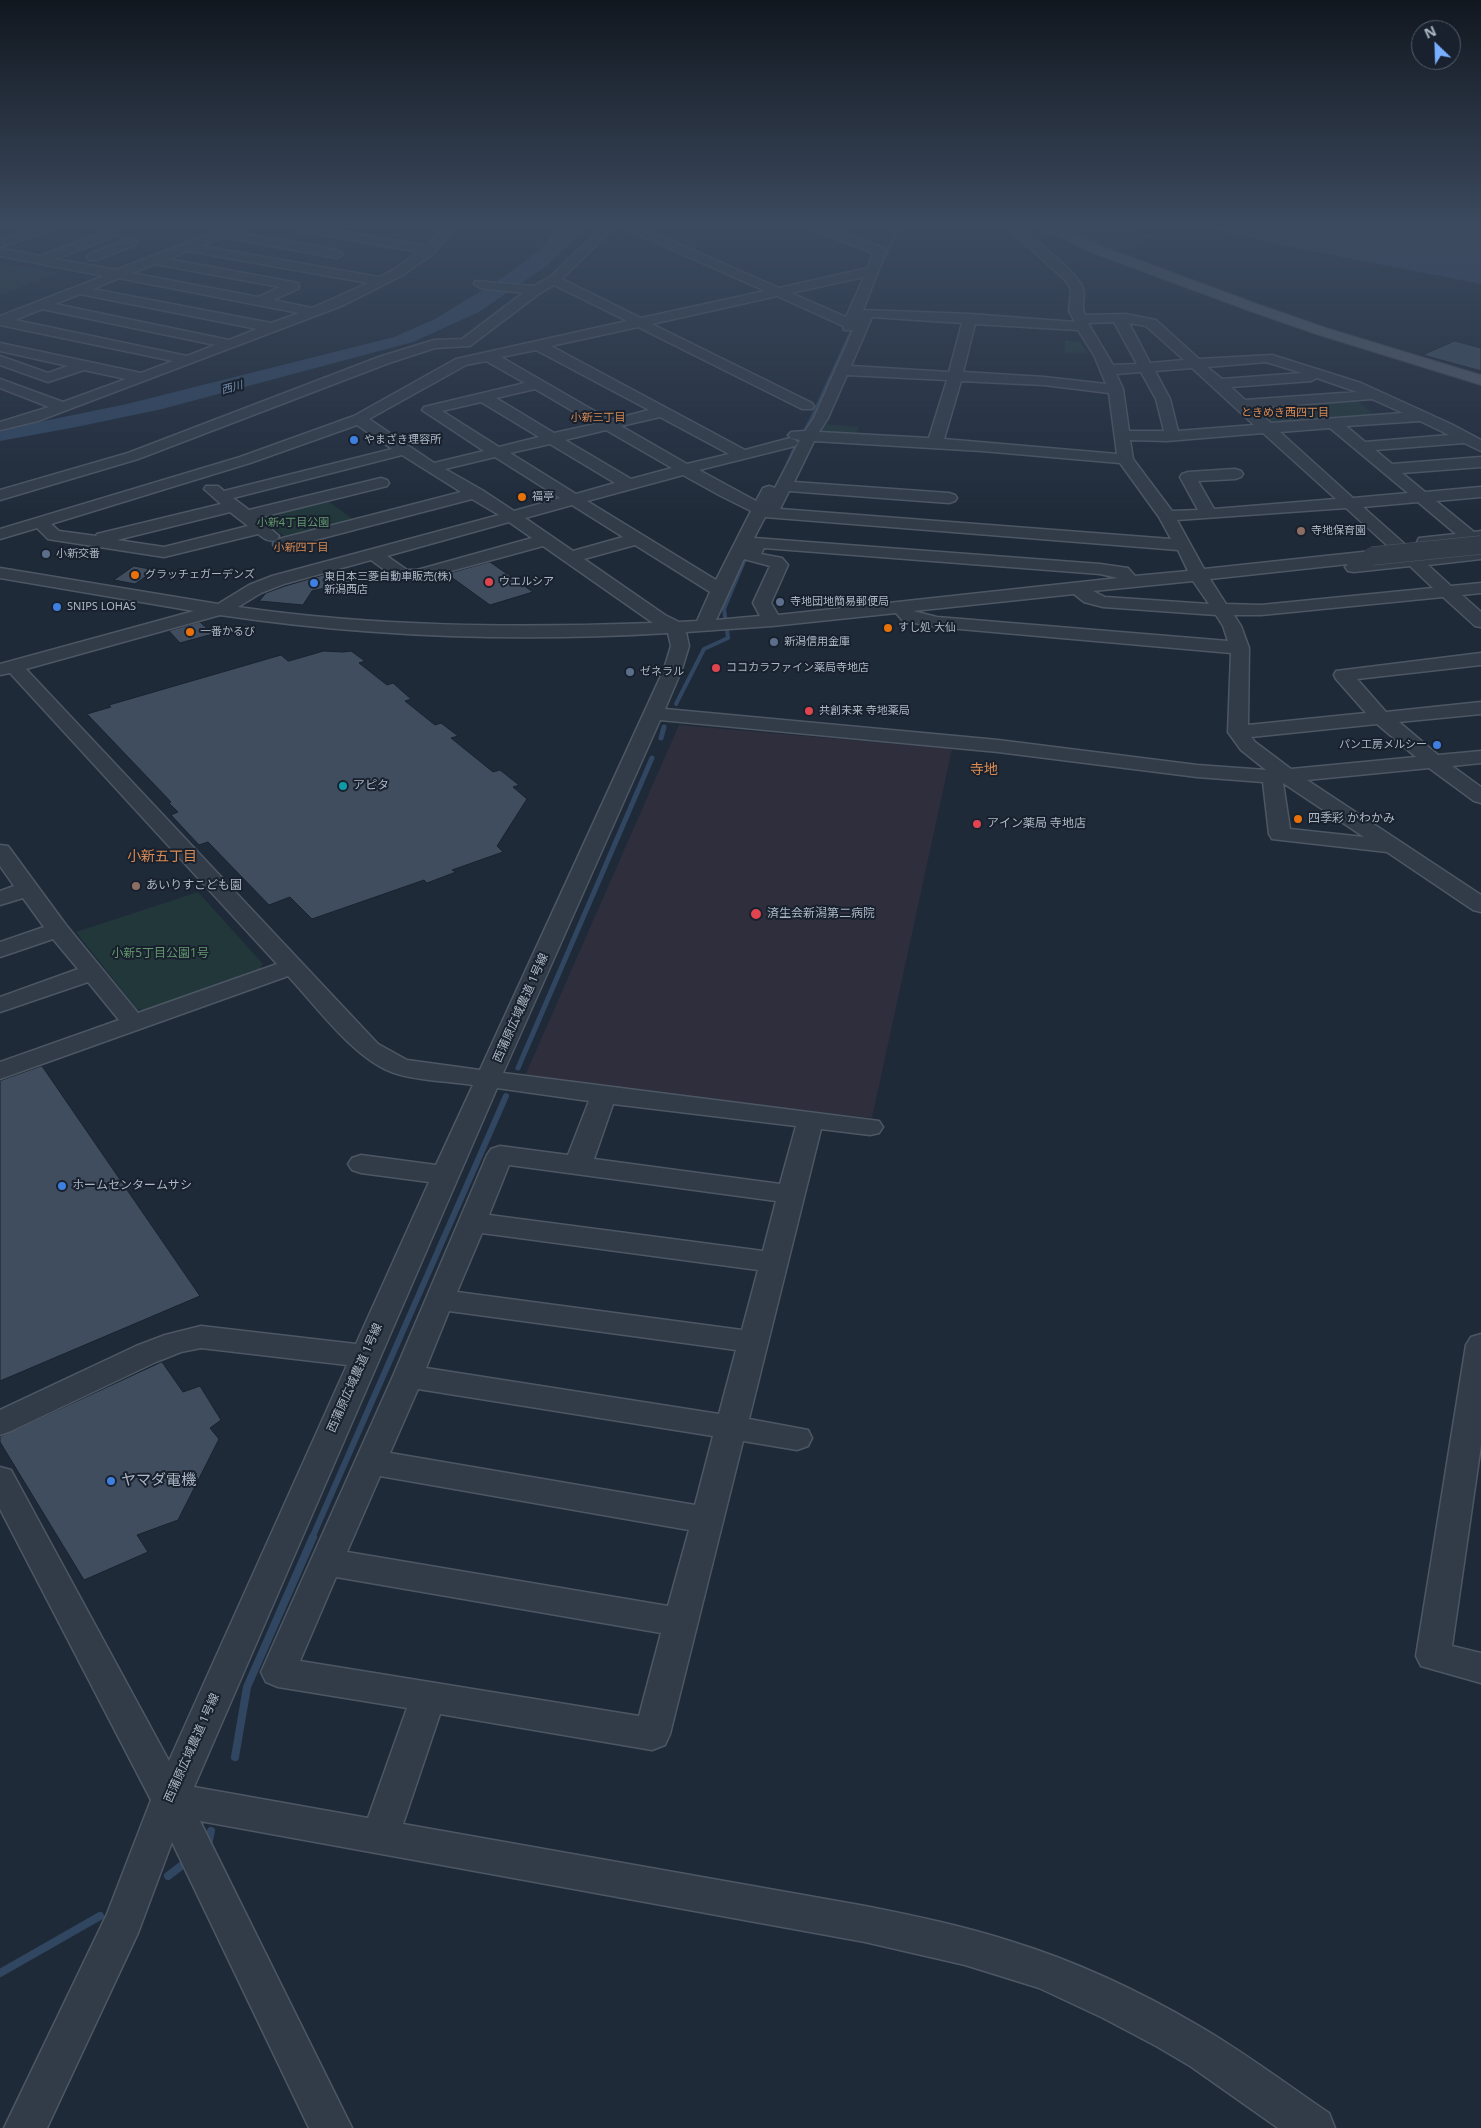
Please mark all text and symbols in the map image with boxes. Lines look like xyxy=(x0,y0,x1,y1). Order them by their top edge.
north arrow xyxy=(1411,20,1461,70)
text: N xyxy=(1421,21,1439,43)
water label: 西川 xyxy=(220,379,244,397)
district label: ときめき西四丁目 xyxy=(1241,406,1329,420)
district label: 小新三丁目 xyxy=(571,411,625,425)
place label: やまざき理容所 xyxy=(364,433,441,447)
marker: やまざき理容所 xyxy=(348,434,360,446)
place label: 福亭 xyxy=(532,490,554,504)
marker: 福亭 xyxy=(516,491,528,503)
park label: 小新4丁目公園 xyxy=(257,516,329,530)
place label: 寺地保育園 xyxy=(1311,524,1366,538)
marker: 寺地保育園 xyxy=(1295,525,1307,537)
district label: 小新四丁目 xyxy=(274,541,328,555)
place label: 小新交番 xyxy=(56,547,100,561)
marker: 小新交番 xyxy=(40,548,52,560)
place label: グラッチェガーデンズ xyxy=(145,568,255,582)
marker: グラッチェガーデンズ xyxy=(129,569,141,581)
place label: 東日本三菱自動車販売(株) 新潟西店 xyxy=(324,570,452,596)
place label: ウエルシア xyxy=(499,575,554,589)
marker: ウエルシア xyxy=(483,576,495,588)
marker: 東日本三菱自動車販売(株) 新潟西店 xyxy=(308,577,320,589)
place label: 寺地団地簡易郵便局 xyxy=(790,595,889,609)
marker: 寺地団地簡易郵便局 xyxy=(774,596,786,608)
place label: SNIPS LOHAS xyxy=(67,600,136,614)
marker: SNIPS LOHAS xyxy=(51,601,63,613)
place label: すし処 大仙 xyxy=(898,621,956,635)
marker: すし処 大仙 xyxy=(882,622,894,634)
place label: 一番かるび xyxy=(200,625,255,639)
marker: 一番かるび xyxy=(184,626,196,638)
place label: 新潟信用金庫 xyxy=(784,635,850,649)
marker: 新潟信用金庫 xyxy=(768,636,780,648)
place label: ココカラファイン薬局寺地店 xyxy=(726,661,869,675)
marker: ココカラファイン薬局寺地店 xyxy=(710,662,722,674)
place label: ゼネラル xyxy=(640,665,684,679)
marker: ゼネラル xyxy=(624,666,636,678)
place label: 共創未来 寺地薬局 xyxy=(819,704,910,718)
marker: 共創未来 寺地薬局 xyxy=(803,705,815,717)
place label: パン工房メルシー xyxy=(1339,738,1427,752)
marker: パン工房メルシー xyxy=(1431,739,1443,751)
district label: 寺地 xyxy=(970,762,998,778)
place label: アピタ xyxy=(353,779,389,793)
marker: アピタ xyxy=(337,780,349,792)
place label: 四季彩 かわかみ xyxy=(1308,812,1395,826)
marker: 四季彩 かわかみ xyxy=(1292,813,1304,825)
place label: アイン薬局 寺地店 xyxy=(987,817,1086,831)
marker: アイン薬局 寺地店 xyxy=(971,818,983,830)
district label: 小新五丁目 xyxy=(127,849,197,865)
place label: あいりすこども園 xyxy=(146,879,242,893)
marker: あいりすこども園 xyxy=(130,880,142,892)
marker: 済生会新潟第二病院 xyxy=(749,907,763,921)
place label: 済生会新潟第二病院 xyxy=(767,907,875,921)
park label: 小新5丁目公園1号 xyxy=(111,947,209,961)
street label: 西蒲原広域農道 1号線 xyxy=(490,951,552,1065)
place label: ホームセンタームサシ xyxy=(72,1179,192,1193)
marker: ホームセンタームサシ xyxy=(56,1180,68,1192)
street label: 西蒲原広域農道 1号線 xyxy=(324,1321,386,1435)
place label: ヤマダ電機 xyxy=(121,1472,196,1490)
marker: ヤマダ電機 xyxy=(105,1475,117,1487)
street label: 西蒲原広域農道 1号線 xyxy=(161,1691,223,1805)

